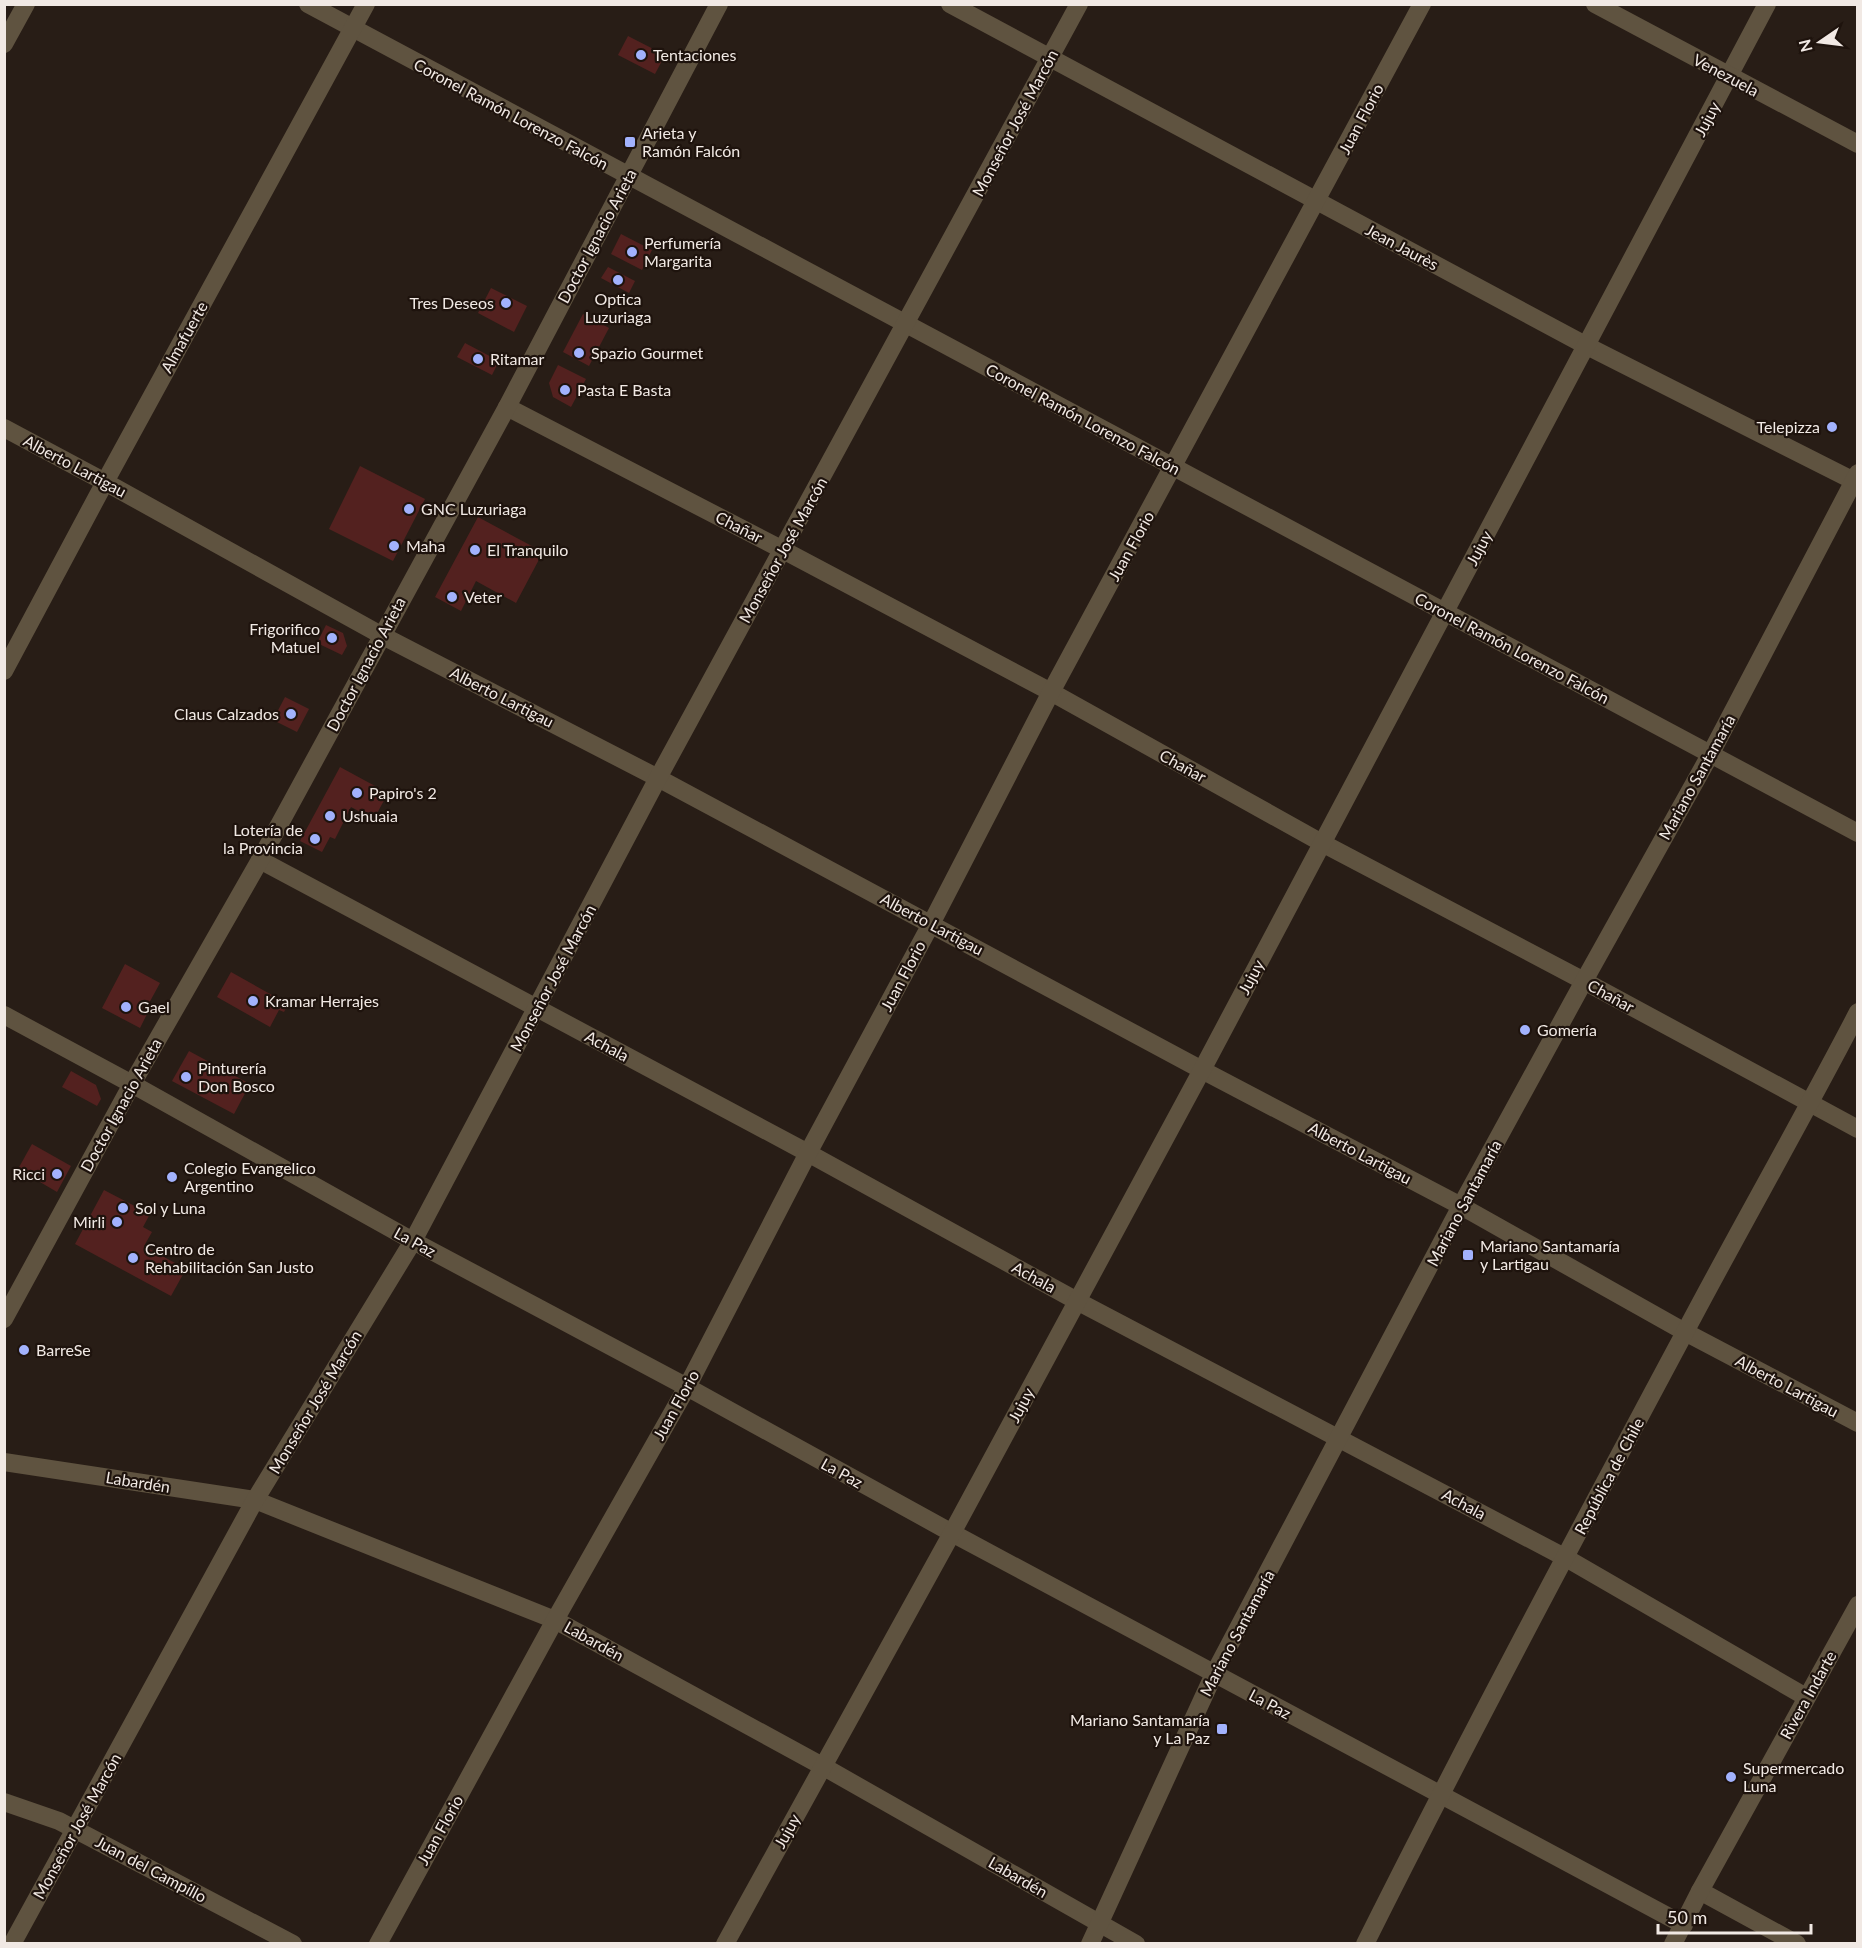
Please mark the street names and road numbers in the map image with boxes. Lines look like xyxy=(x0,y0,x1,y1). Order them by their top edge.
street label: Monseñor José Marcón xyxy=(968,46,1061,199)
street label: Venezuela xyxy=(1690,49,1762,100)
street label: Coronel Ramón Lorenzo Falcón xyxy=(411,54,612,173)
street label: Juan Florio xyxy=(1334,80,1387,157)
street label: Jujuy xyxy=(1690,98,1724,139)
street label: Doctor Ignacio Arieta xyxy=(553,165,640,306)
street label: Jean Jaurès xyxy=(1363,219,1442,274)
street label: Almafuerte xyxy=(156,298,211,376)
street label: Coronel Ramón Lorenzo Falcón xyxy=(983,359,1184,478)
street label: Alberto Lartigau xyxy=(21,430,130,501)
street label: Monseñor José Marcón xyxy=(735,474,831,626)
street label: Chañar xyxy=(713,507,766,547)
street label: Juan Florio xyxy=(1104,508,1158,584)
street label: Jujuy xyxy=(1462,527,1496,568)
street label: Coronel Ramón Lorenzo Falcón xyxy=(1412,588,1613,707)
street label: Doctor Ignacio Arieta xyxy=(322,593,409,734)
street label: Alberto Lartigau xyxy=(447,662,557,731)
street label: Mariano Santamaría xyxy=(1654,711,1739,843)
street label: Chañar xyxy=(1157,745,1210,786)
street label: Alberto Lartigau xyxy=(878,888,987,959)
street label: Monseñor José Marcón xyxy=(506,901,599,1054)
street label: Juan Florio xyxy=(876,937,929,1014)
street label: Jujuy xyxy=(1234,956,1268,997)
street label: Chañar xyxy=(1585,975,1638,1016)
street label: Achala xyxy=(582,1026,632,1065)
street label: Doctor Ignacio Arieta xyxy=(76,1035,165,1175)
street label: Alberto Lartigau xyxy=(1306,1117,1415,1188)
street label: Mariano Santamaría xyxy=(1422,1136,1505,1269)
street label: La Paz xyxy=(391,1222,439,1261)
street label: Achala xyxy=(1009,1257,1059,1296)
street label: Monseñor José Marcón xyxy=(264,1327,365,1477)
street label: Alberto Lartigau xyxy=(1733,1350,1842,1421)
street label: Juan Florio xyxy=(649,1367,703,1443)
street label: Jujuy xyxy=(1004,1384,1038,1425)
street label: República de Chile xyxy=(1570,1414,1647,1537)
street label: La Paz xyxy=(818,1453,866,1492)
street label: Labardén xyxy=(105,1467,172,1496)
street label: Achala xyxy=(1439,1484,1489,1523)
street label: Mariano Santamaría xyxy=(1195,1566,1278,1699)
street label: Labardén xyxy=(561,1617,627,1665)
street label: Rivera Indarte xyxy=(1775,1647,1840,1742)
street label: La Paz xyxy=(1246,1685,1294,1722)
street label: Monseñor José Marcón xyxy=(29,1750,125,1902)
street label: Juan Florio xyxy=(413,1792,467,1868)
street label: Jujuy xyxy=(769,1810,804,1851)
street label: Juan del Campillo xyxy=(92,1831,210,1906)
street label: Labardén xyxy=(985,1852,1051,1901)

